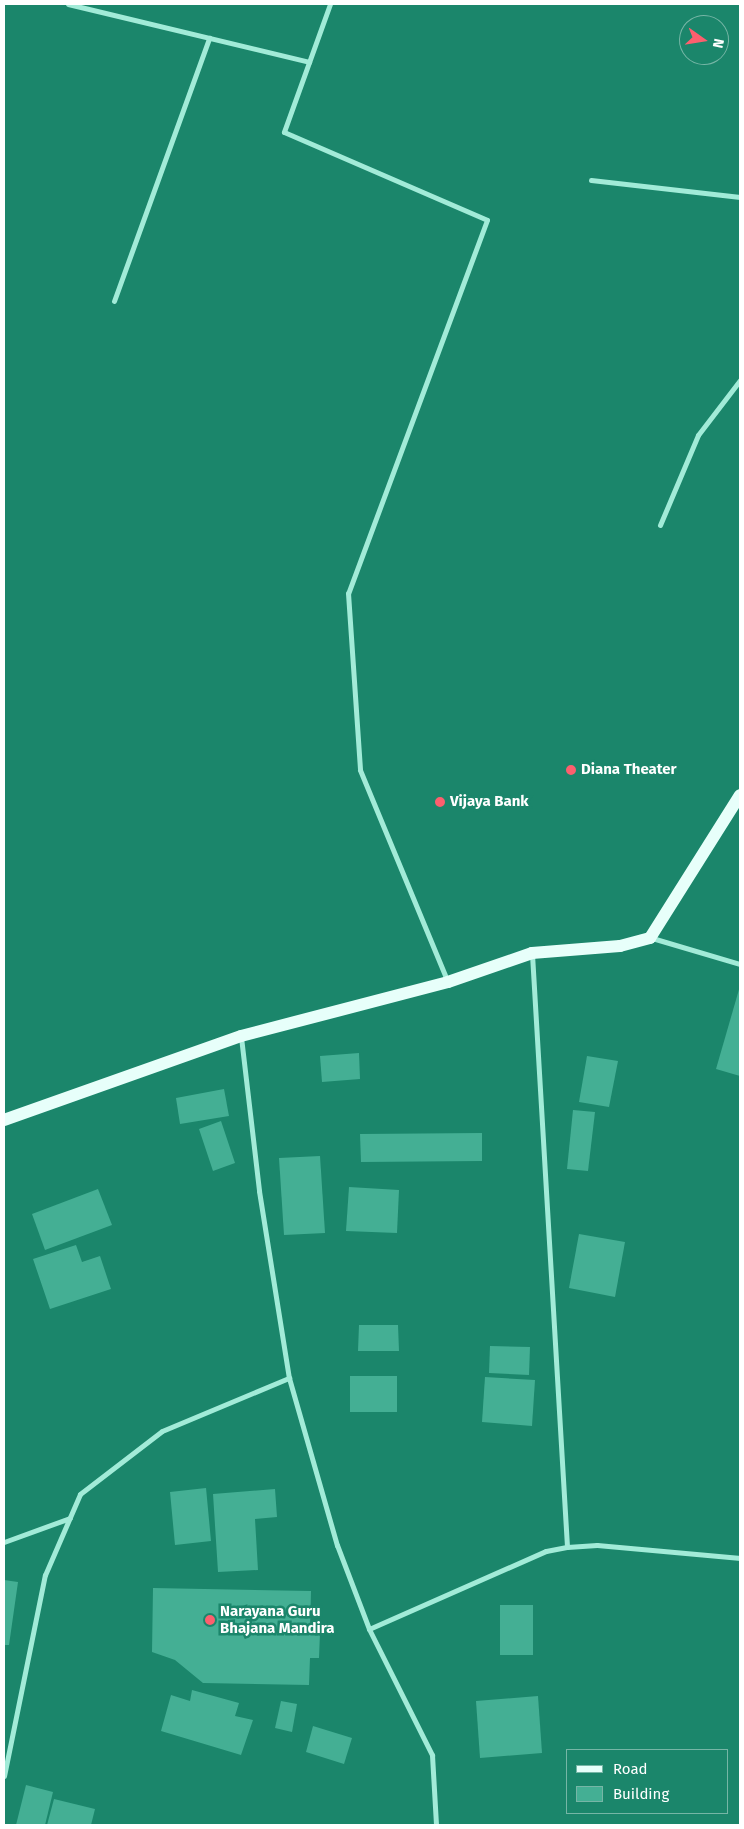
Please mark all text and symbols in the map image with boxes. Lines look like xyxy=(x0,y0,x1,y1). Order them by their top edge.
north arrow xyxy=(679,15,729,65)
text: N xyxy=(709,37,727,50)
place label: Diana Theater xyxy=(581,761,677,779)
marker: Diana Theater xyxy=(565,764,577,776)
place label: Vijaya Bank xyxy=(450,793,529,811)
marker: Vijaya Bank xyxy=(434,796,446,808)
place label: Narayana Guru Bhajana Mandira xyxy=(220,1602,334,1637)
marker: Narayana Guru Bhajana Mandira xyxy=(204,1614,216,1626)
legend xyxy=(566,1749,729,1814)
text: Road xyxy=(613,1760,648,1778)
text: Building xyxy=(613,1785,669,1803)

